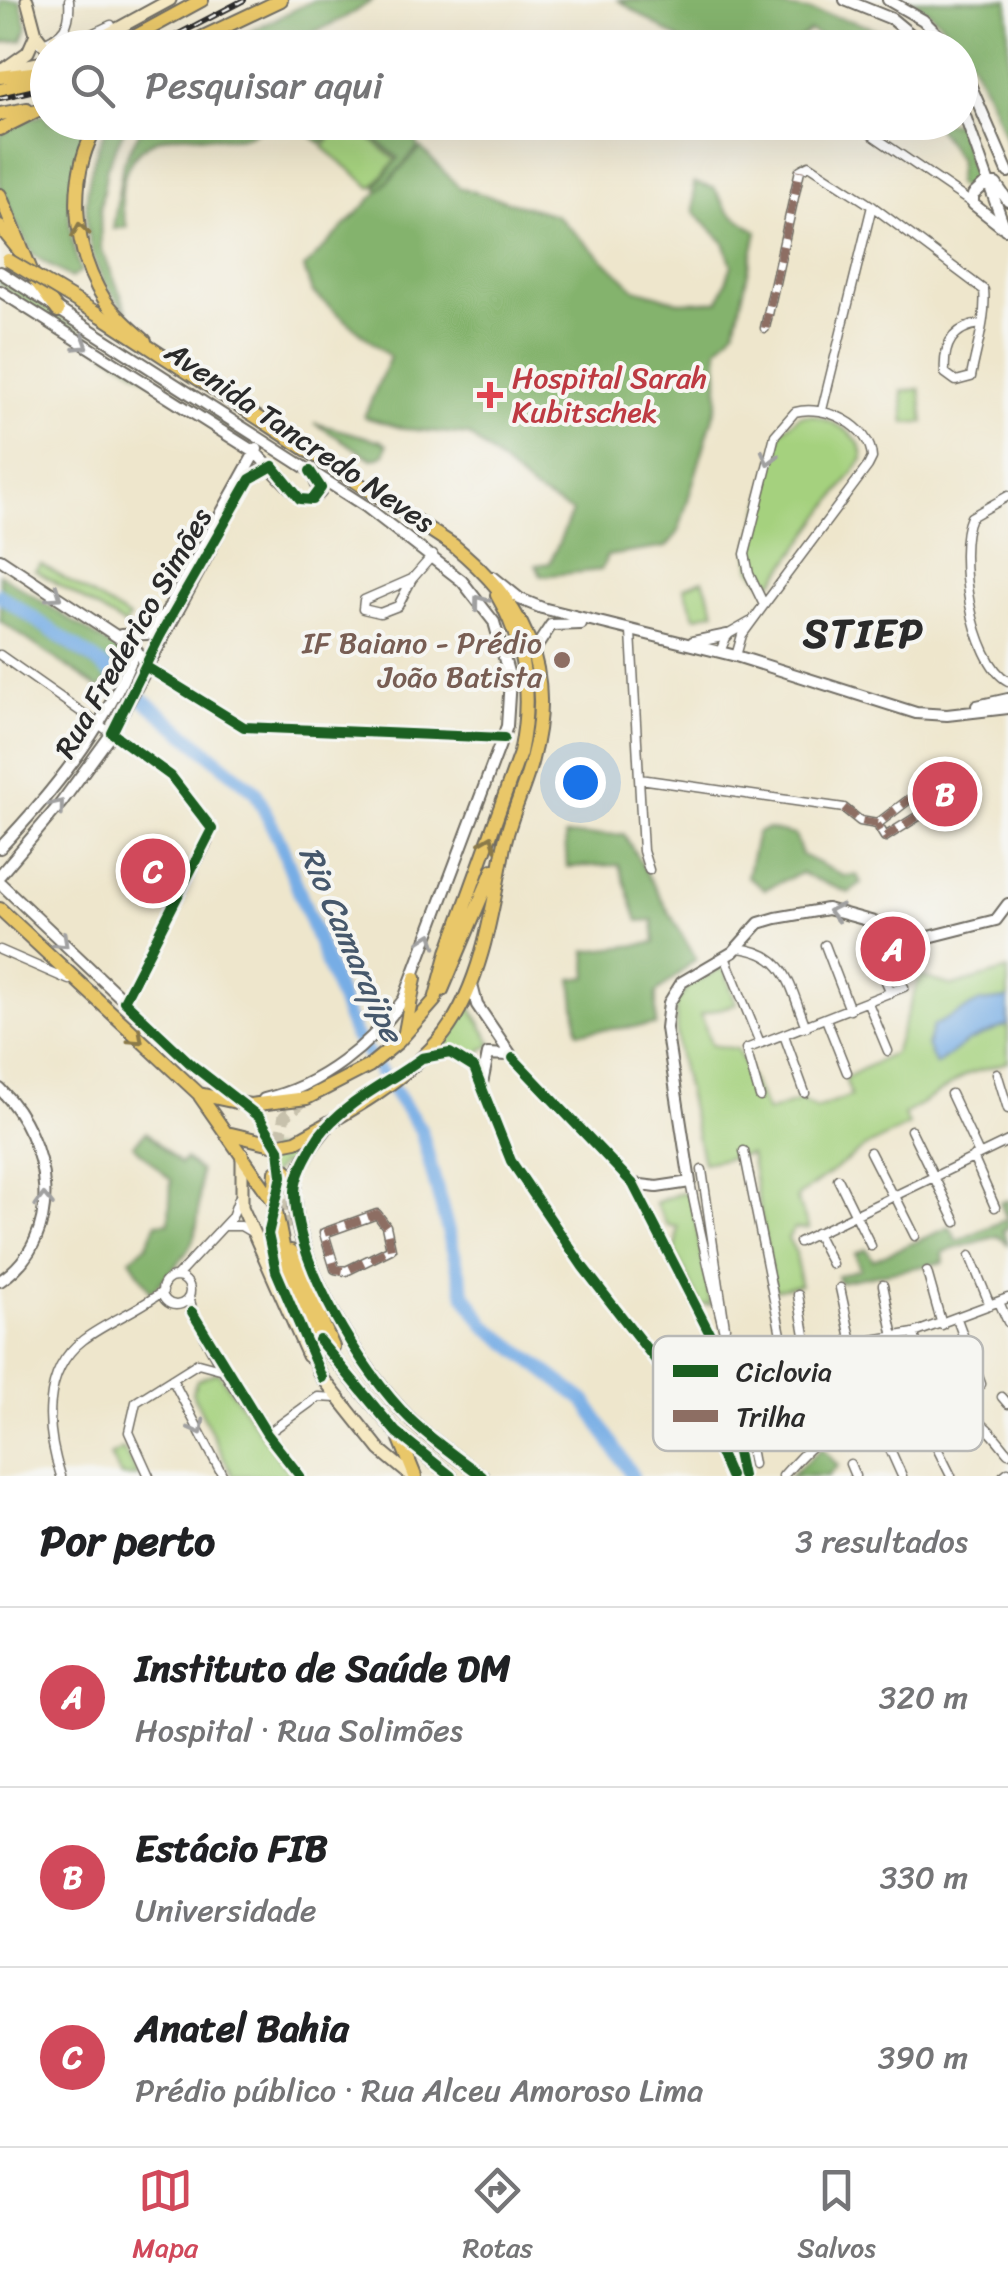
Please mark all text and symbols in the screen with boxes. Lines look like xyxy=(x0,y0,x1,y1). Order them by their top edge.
search box xyxy=(30,30,978,140)
text: Pesquisar aqui xyxy=(145,52,383,119)
icon: search xyxy=(65,58,120,113)
one-way arrow xyxy=(70,222,91,238)
street label: Avenida Tancredo Neves xyxy=(153,326,447,548)
one-way arrow xyxy=(72,331,90,350)
place label: Hospital Sarah Kubitschek xyxy=(512,351,707,439)
marker: Hospital Sarah Kubitschek xyxy=(477,382,503,408)
one-way arrow xyxy=(760,449,781,466)
street label: Rua Frederico Simões xyxy=(39,496,227,769)
one-way arrow xyxy=(44,583,63,601)
one-way arrow xyxy=(475,595,492,613)
district label: STIEP xyxy=(802,598,925,669)
place label: IF Baiano - Prédio João Batista xyxy=(301,616,543,704)
marker: IF Baiano - Prédio João Batista xyxy=(551,649,573,671)
pin: B xyxy=(912,756,978,832)
your location xyxy=(555,757,606,808)
one-way arrow xyxy=(46,799,64,817)
pin: C xyxy=(120,834,186,908)
one-way arrow xyxy=(477,834,497,851)
water label: Rio Camarajipe xyxy=(282,836,421,1055)
one-way arrow xyxy=(827,903,844,924)
pin: A xyxy=(860,912,926,986)
one-way arrow xyxy=(51,930,69,948)
one-way arrow xyxy=(417,933,438,950)
one-way arrow xyxy=(125,1026,144,1044)
one-way arrow xyxy=(33,1191,54,1207)
legend xyxy=(653,1336,983,1451)
text: Ciclovia xyxy=(736,1347,832,1396)
text: Trilha xyxy=(736,1392,806,1441)
one-way arrow xyxy=(186,1417,205,1435)
text: Por perto xyxy=(40,1504,215,1578)
text: 3 resultados xyxy=(795,1513,968,1570)
text: Instituto de Saúde DM xyxy=(135,1635,510,1702)
text: A xyxy=(62,1669,83,1726)
text: 320 m xyxy=(879,1669,968,1726)
text: Hospital · Rua Solimões xyxy=(135,1702,463,1759)
text: Estácio FIB xyxy=(135,1815,328,1882)
text: B xyxy=(62,1849,83,1906)
text: 330 m xyxy=(880,1849,968,1906)
text: Universidade xyxy=(135,1882,317,1939)
text: Anatel Bahia xyxy=(135,1995,349,2062)
text: C xyxy=(63,2029,82,2086)
text: 390 m xyxy=(878,2029,968,2086)
text: Prédio público · Rua Alceu Amoroso Lima xyxy=(135,2062,703,2119)
tab: Mapa xyxy=(132,2163,198,2272)
tab: Rotas xyxy=(462,2163,533,2272)
tab: Salvos xyxy=(797,2163,876,2272)

